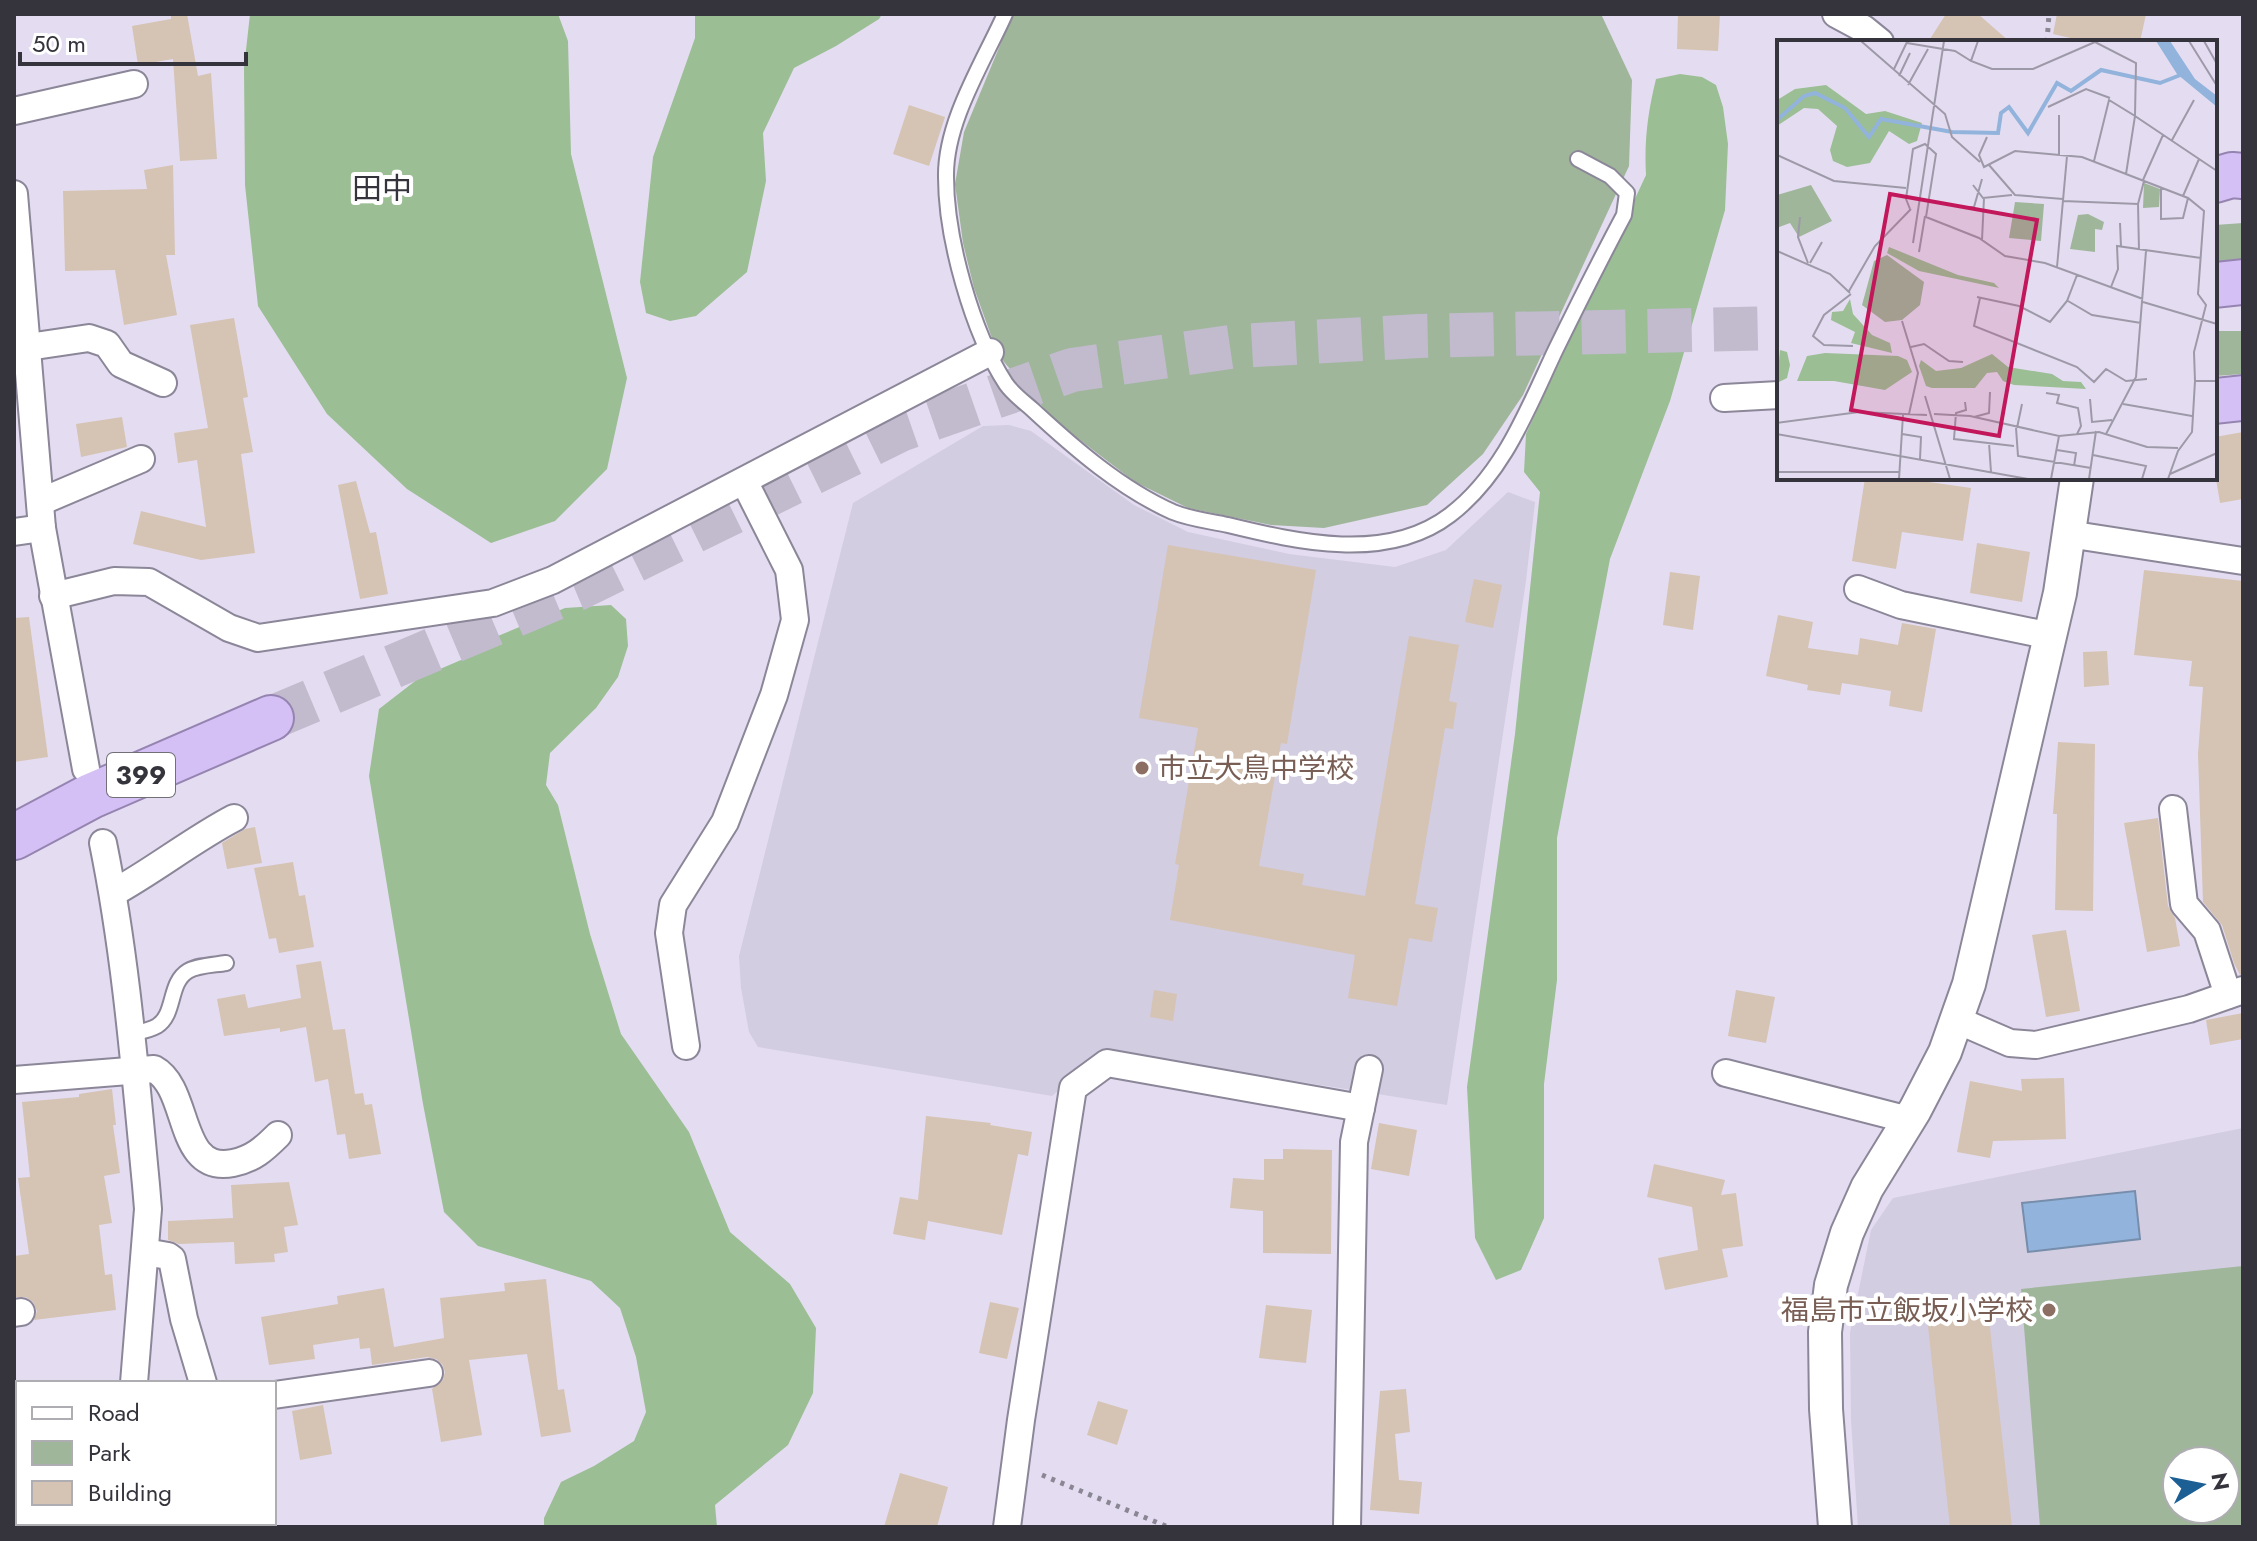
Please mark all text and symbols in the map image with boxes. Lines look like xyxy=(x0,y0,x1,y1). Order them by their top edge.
scale bar xyxy=(20,16,246,66)
text: 50 m xyxy=(32,26,86,61)
inset map xyxy=(1777,40,2217,480)
district label: 田中 xyxy=(352,167,412,210)
place label: 市立大鳥中学校 xyxy=(1158,748,1354,789)
road number: 399 xyxy=(107,753,175,797)
marker: 市立大鳥中学校 xyxy=(1133,759,1151,777)
place label: 福島市立飯坂小学校 xyxy=(1781,1290,2033,1331)
marker: 福島市立飯坂小学校 xyxy=(2040,1301,2058,1319)
legend xyxy=(16,1381,276,1525)
text: Road xyxy=(88,1395,140,1430)
text: Park xyxy=(88,1435,131,1470)
north arrow xyxy=(2161,1445,2241,1525)
text: N xyxy=(2203,1470,2238,1493)
text: Building xyxy=(88,1475,172,1510)

